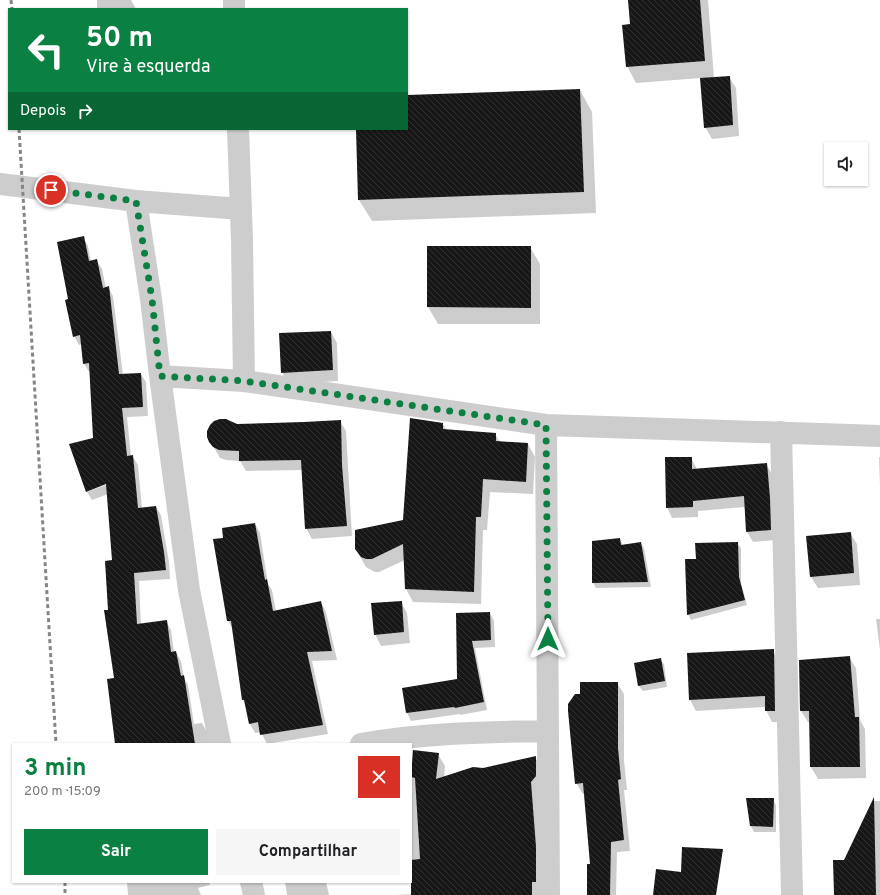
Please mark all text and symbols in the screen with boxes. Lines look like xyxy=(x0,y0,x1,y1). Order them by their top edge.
text: 50 m xyxy=(86,21,153,57)
icon: left xyxy=(20,24,72,76)
text: Vire à esquerda xyxy=(86,56,210,79)
icon: right xyxy=(74,100,96,122)
text: Depois xyxy=(20,102,66,121)
map controls xyxy=(824,142,868,186)
button: sound xyxy=(824,142,868,186)
pin xyxy=(34,173,68,207)
icon: arrive xyxy=(40,179,62,201)
position arrow xyxy=(527,618,569,660)
text: 3 min xyxy=(24,754,86,784)
button: close xyxy=(358,756,400,798)
text: 200 m · 15:09 xyxy=(24,784,101,800)
button: Sair xyxy=(24,829,208,875)
button: Compartilhar xyxy=(216,829,400,875)

